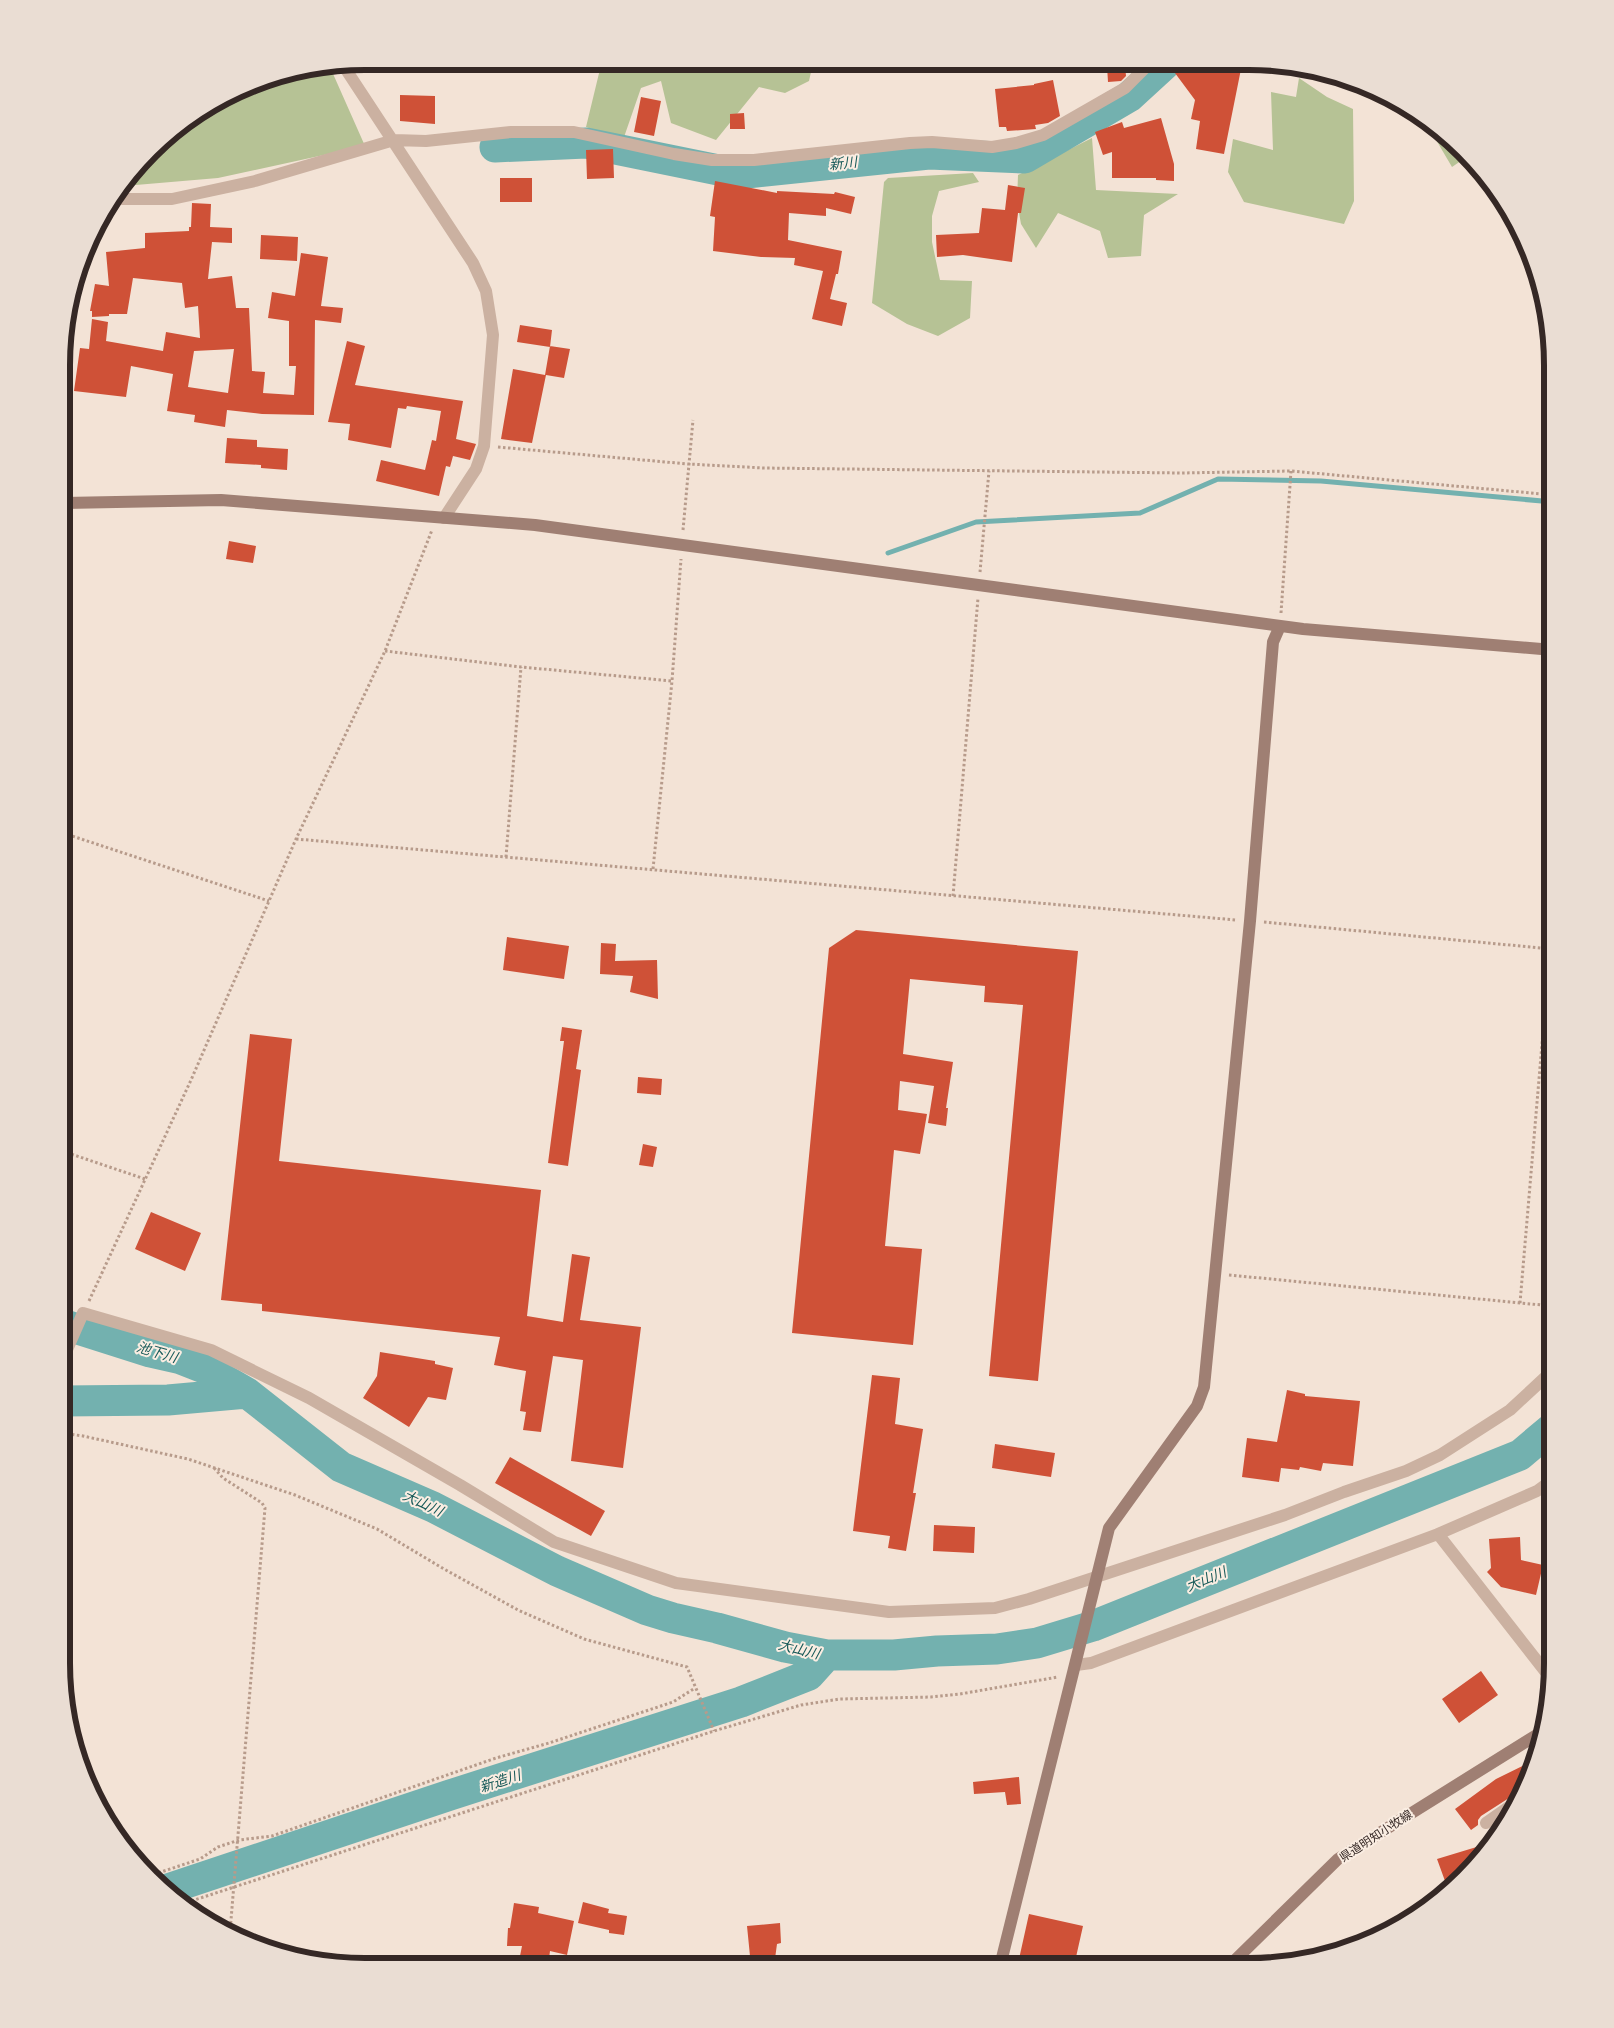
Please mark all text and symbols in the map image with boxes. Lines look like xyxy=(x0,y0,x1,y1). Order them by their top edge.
water label: 新川 xyxy=(828,151,860,173)
water label: 池下川 xyxy=(134,1337,182,1367)
water label: 大山川 xyxy=(400,1485,448,1521)
water label: 大山川 xyxy=(1183,1561,1231,1595)
water label: 大山川 xyxy=(776,1634,824,1663)
water label: 新造川 xyxy=(477,1764,525,1796)
street label: 県道明知小牧線 xyxy=(1336,1806,1416,1866)

